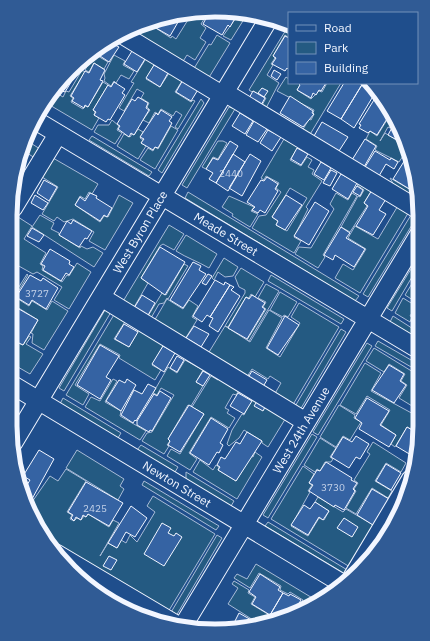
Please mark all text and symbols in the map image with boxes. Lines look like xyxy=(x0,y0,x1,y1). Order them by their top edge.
legend xyxy=(288,12,418,84)
text: Road xyxy=(324,20,352,35)
text: Park xyxy=(324,40,349,55)
text: Building xyxy=(324,60,369,75)
house number: 2440 xyxy=(219,167,243,180)
street label: West Byron Place xyxy=(109,188,171,276)
street label: Meade Street xyxy=(191,209,261,259)
house number: 3727 xyxy=(25,287,49,300)
street label: West 24th Avenue xyxy=(269,384,333,476)
street label: Newton Street xyxy=(140,458,214,510)
house number: 3730 xyxy=(321,481,345,494)
house number: 2425 xyxy=(83,502,107,515)

